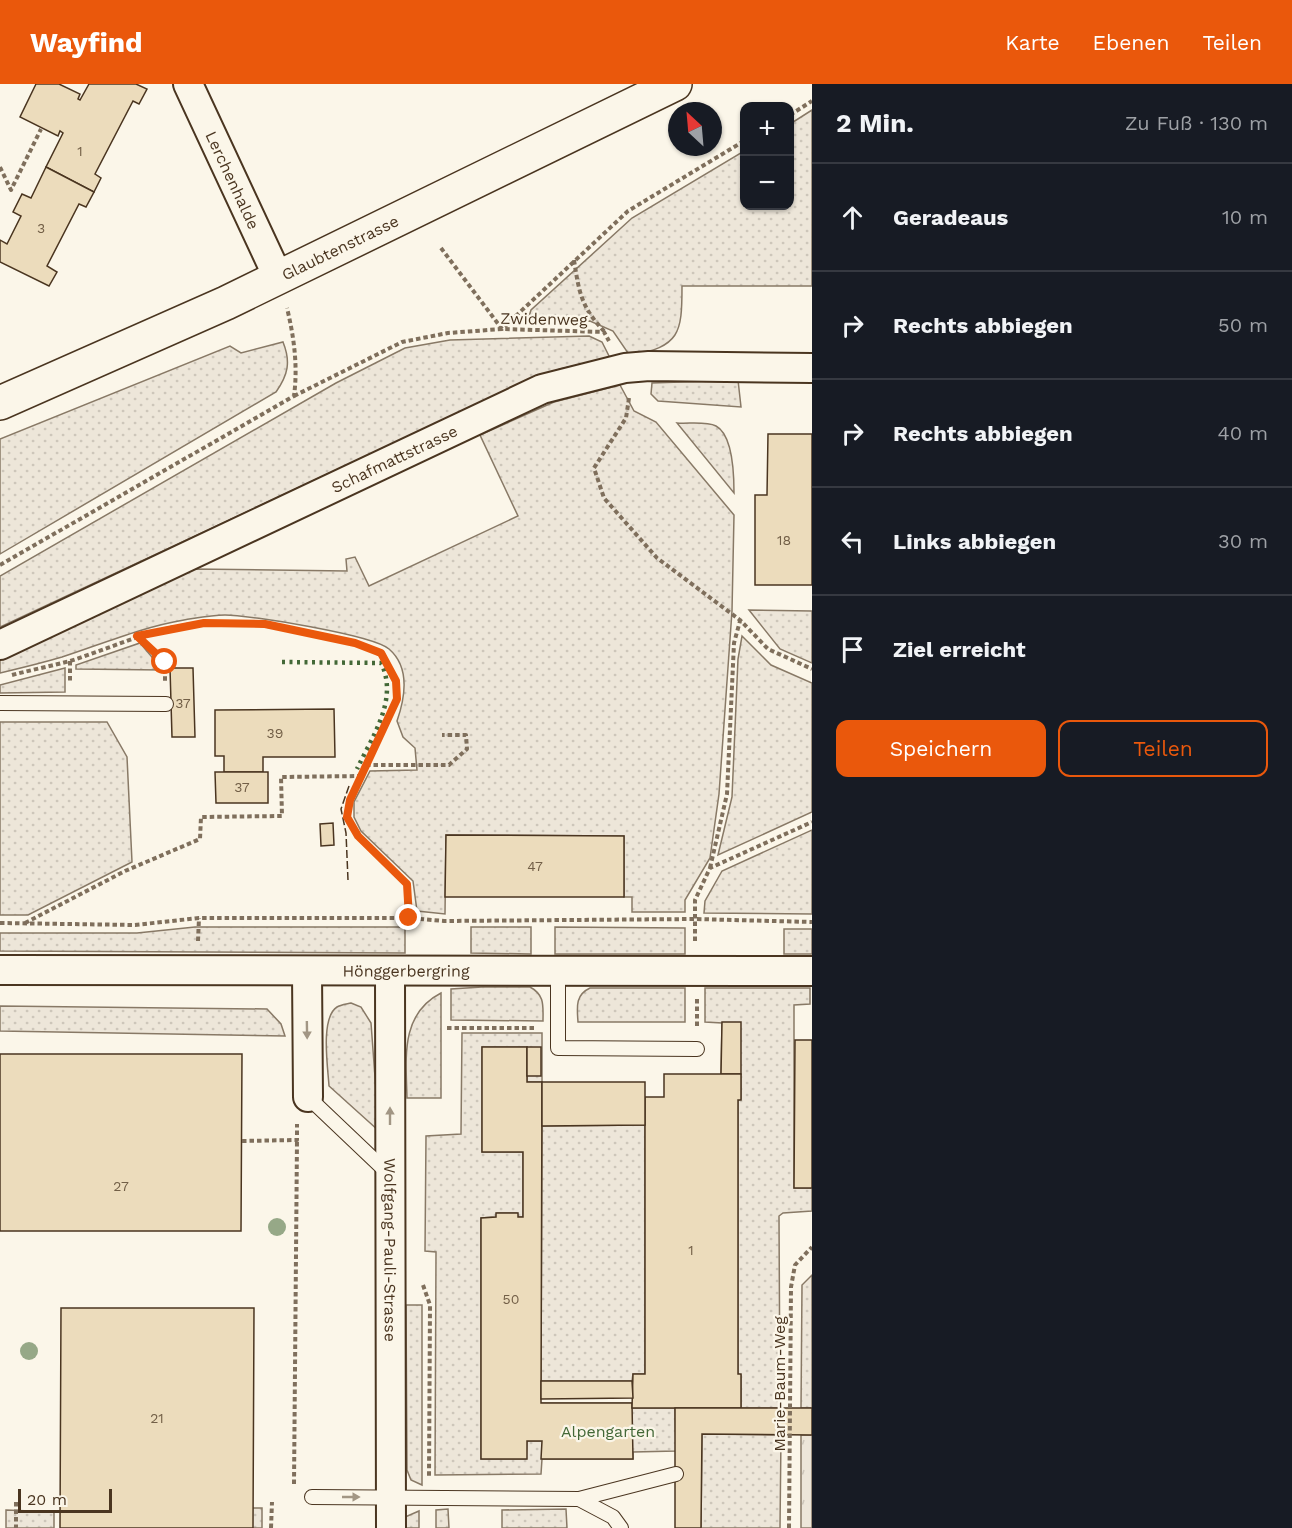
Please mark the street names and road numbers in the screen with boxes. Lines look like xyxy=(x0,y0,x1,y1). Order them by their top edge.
street label: Lerchenhalde xyxy=(202,128,264,232)
street label: Glaubtenstrasse xyxy=(278,211,402,284)
street label: Zwidenweg xyxy=(500,309,588,329)
street label: Schafmattstrasse xyxy=(328,421,460,497)
street label: Hönggerbergring xyxy=(342,961,470,980)
street label: Wolfgang-Pauli-Strasse xyxy=(381,1158,400,1342)
street label: Marie-Baum-Weg xyxy=(770,1316,789,1452)

